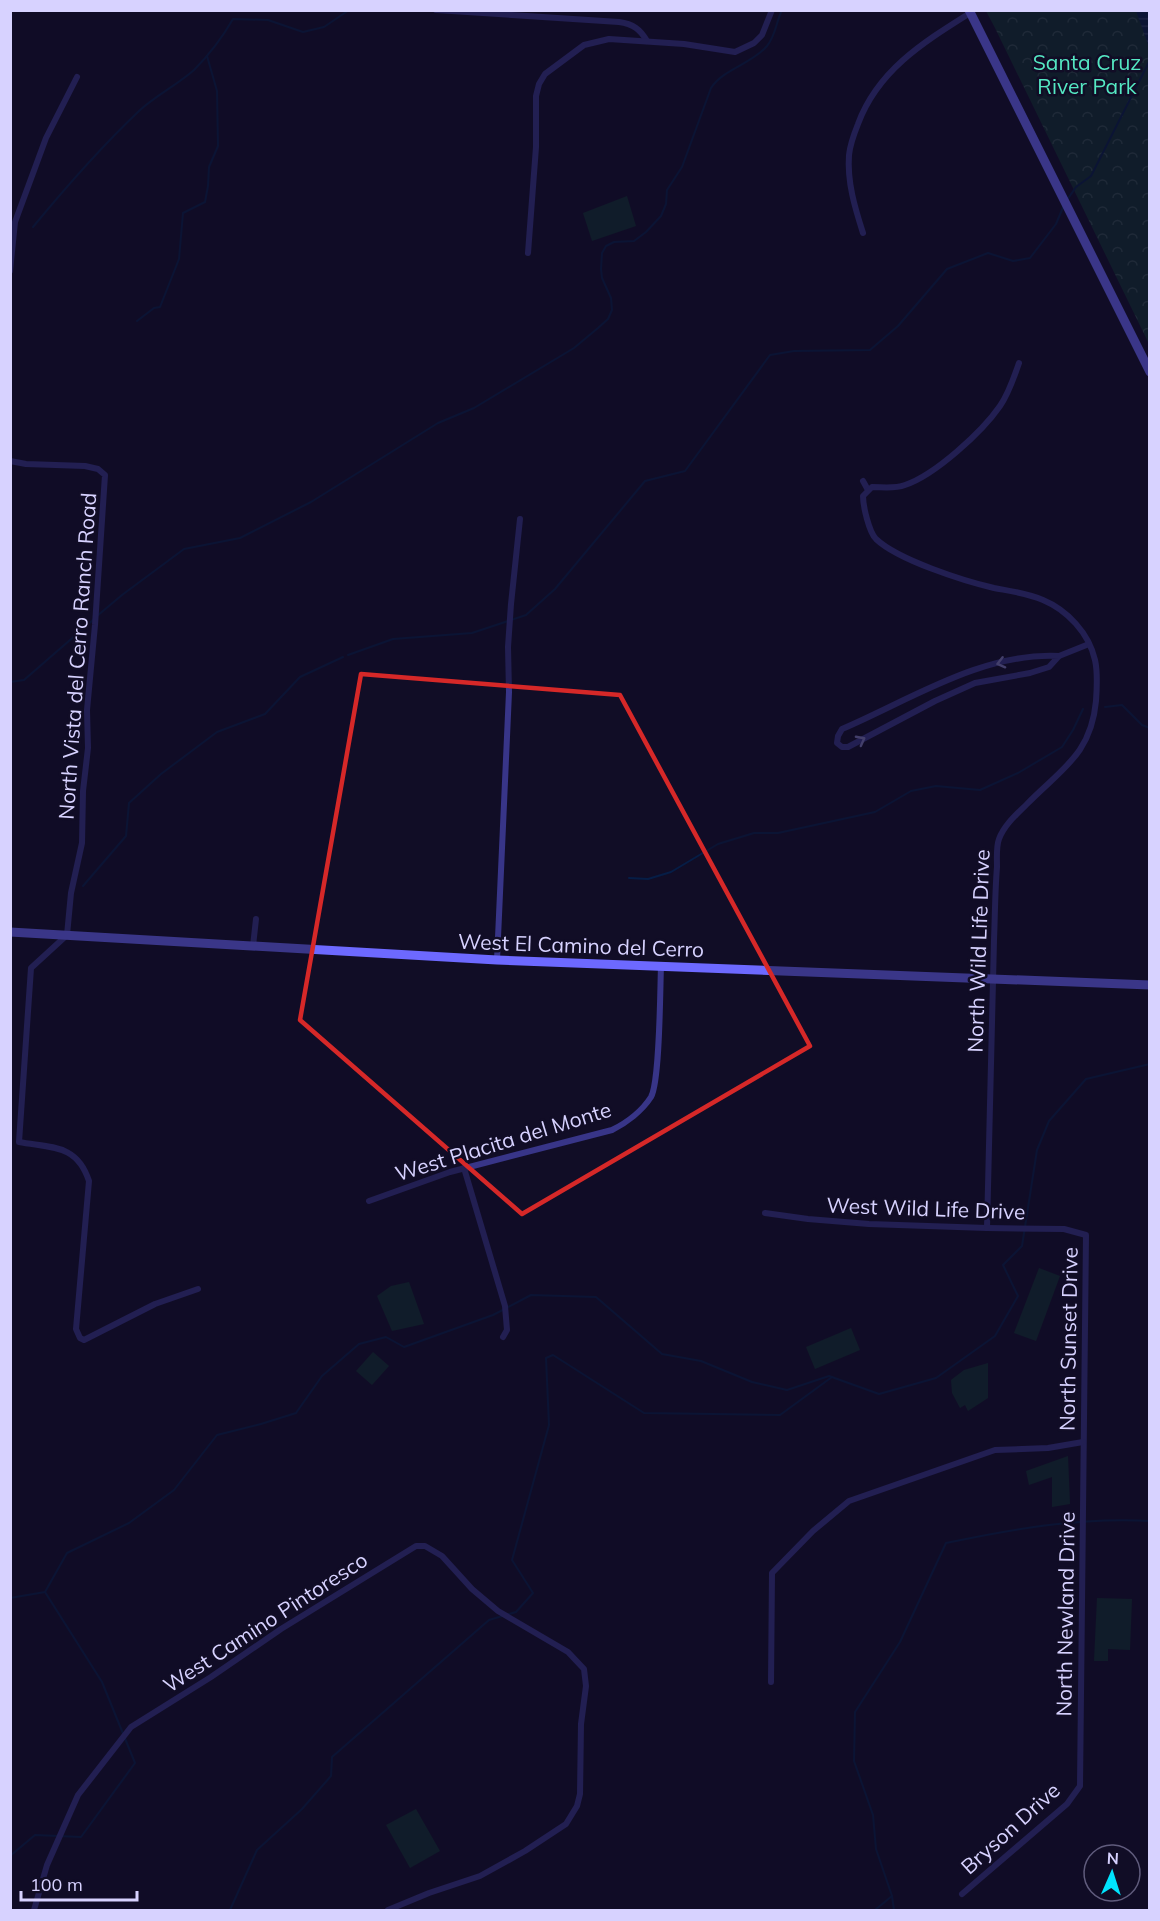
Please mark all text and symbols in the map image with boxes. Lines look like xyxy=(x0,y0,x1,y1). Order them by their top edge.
park label: Santa Cruz River Park xyxy=(1033,49,1141,99)
street label: North Vista del Cerro Ranch Road xyxy=(53,492,101,820)
one-way arrow xyxy=(996,655,1006,668)
one-way arrow xyxy=(854,736,865,747)
street label: North Wild Life Drive xyxy=(961,849,995,1053)
street label: West El Camino del Cerro xyxy=(458,928,704,962)
street label: West Placita del Monte xyxy=(392,1096,614,1186)
street label: West Wild Life Drive xyxy=(826,1192,1026,1224)
street label: North Sunset Drive xyxy=(1053,1247,1083,1431)
street label: North Newland Drive xyxy=(1050,1511,1080,1717)
street label: West Camino Pintoresco xyxy=(158,1546,372,1698)
street label: Bryson Drive xyxy=(955,1777,1065,1879)
north arrow xyxy=(1082,1843,1142,1903)
text: N xyxy=(1106,1848,1119,1868)
scale bar xyxy=(21,1864,136,1902)
text: 100 m xyxy=(30,1873,83,1896)

